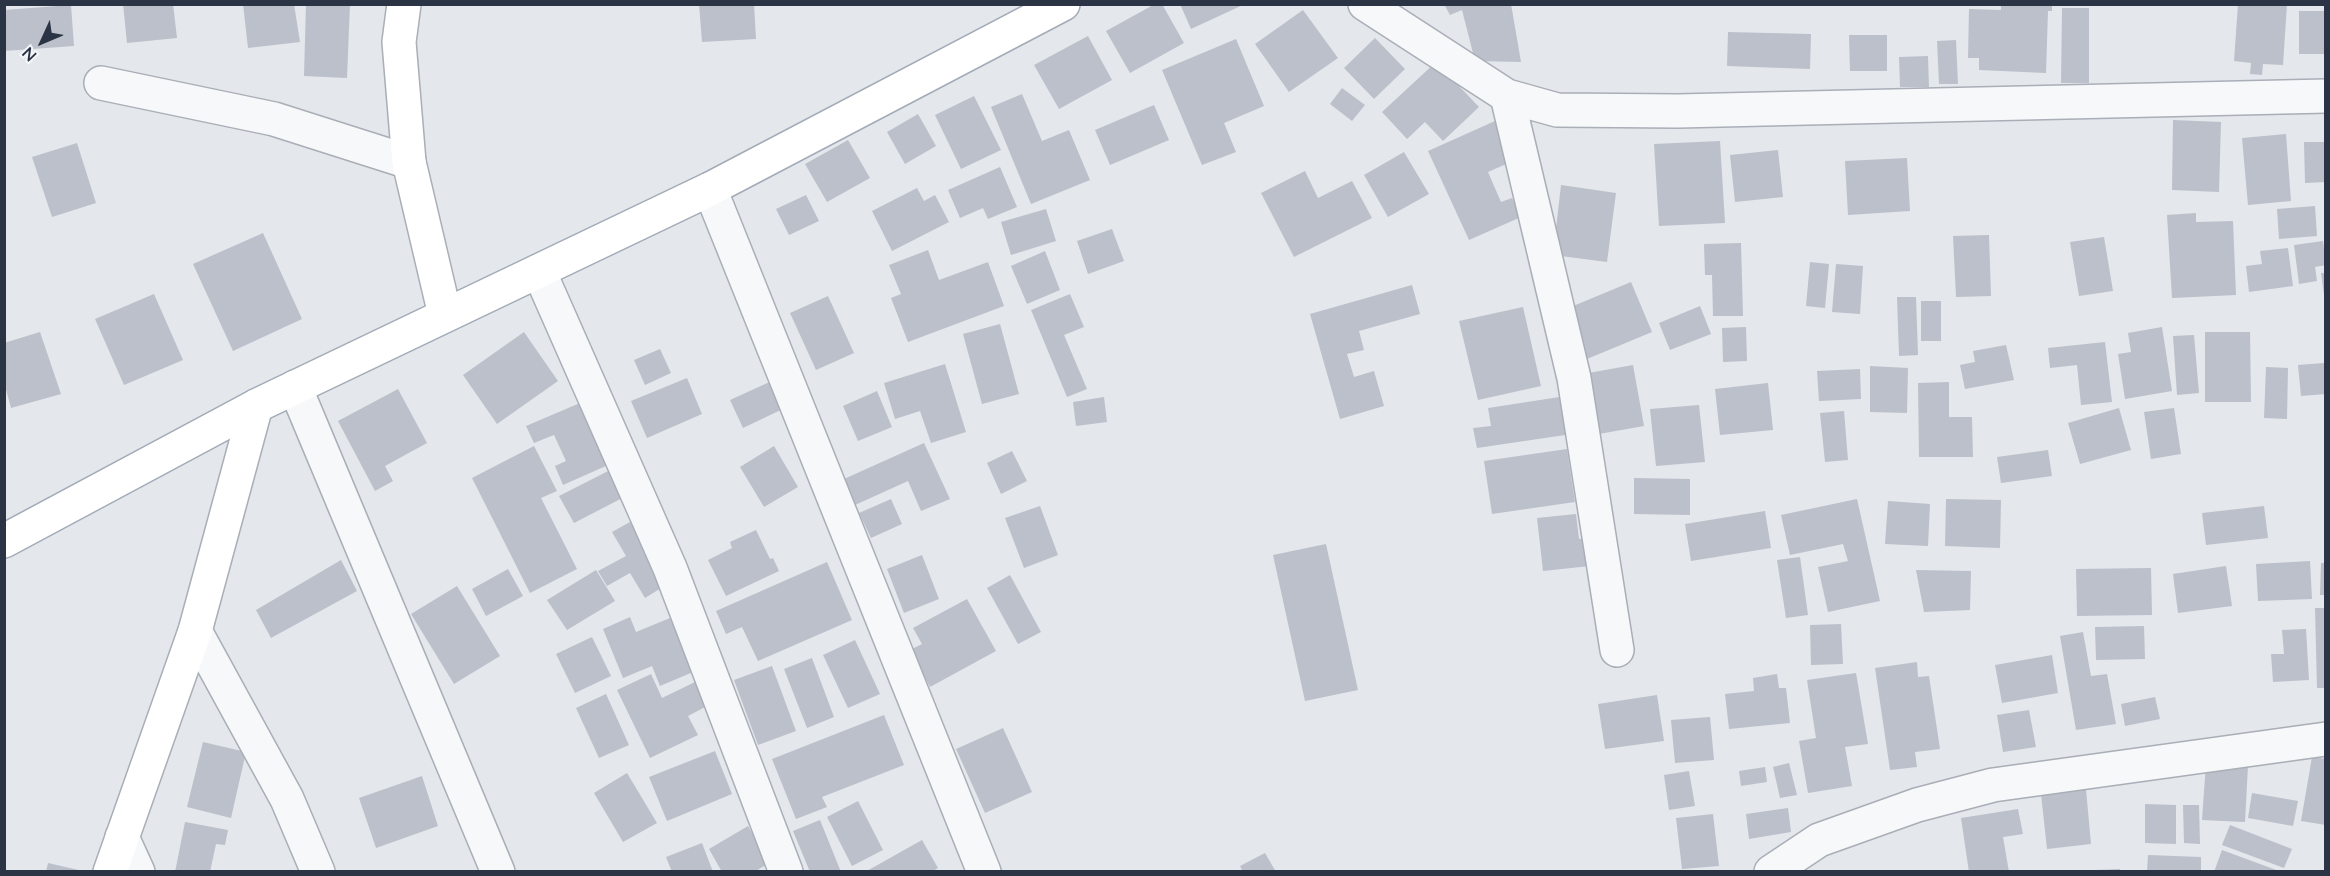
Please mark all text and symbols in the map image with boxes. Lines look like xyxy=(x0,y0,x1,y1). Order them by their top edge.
north arrow xyxy=(12,12,72,72)
text: N xyxy=(18,44,40,66)

